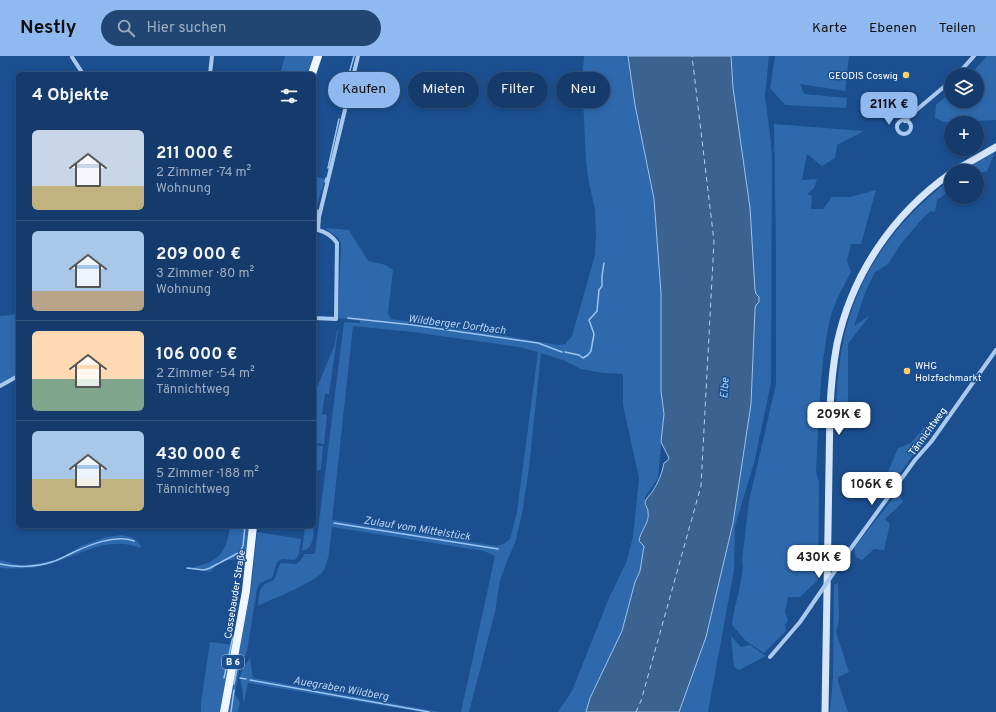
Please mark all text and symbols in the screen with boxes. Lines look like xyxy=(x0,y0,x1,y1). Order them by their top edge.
search box xyxy=(101,10,381,46)
text: Nestly xyxy=(20,16,77,40)
icon: search xyxy=(115,17,137,39)
text: Hier suchen xyxy=(147,19,227,38)
text: Karte xyxy=(812,20,847,37)
text: Ebenen xyxy=(869,20,917,37)
text: Teilen xyxy=(939,20,976,37)
map controls xyxy=(944,68,984,204)
button: layers xyxy=(944,68,984,108)
place label: GEODIS Coswig xyxy=(828,70,898,83)
marker: GEODIS Coswig xyxy=(901,70,911,80)
chip: Kaufen xyxy=(328,72,400,108)
chip: Mieten xyxy=(408,72,479,108)
chip: Filter xyxy=(487,72,548,108)
chip: Neu xyxy=(556,72,610,108)
text: 4 Objekte xyxy=(32,85,109,107)
icon: filters xyxy=(278,85,300,107)
pin: 211K € xyxy=(856,92,922,126)
text: 211K € xyxy=(869,97,909,113)
button: + xyxy=(944,116,984,156)
text: 211 000 € xyxy=(156,143,233,165)
icon: home xyxy=(64,146,112,194)
button: − xyxy=(944,164,984,204)
text: 2 Zimmer · 74 m² xyxy=(156,165,251,181)
text: Wohnung xyxy=(156,181,211,197)
text: 209 000 € xyxy=(156,244,241,266)
icon: home xyxy=(64,247,112,295)
text: 3 Zimmer · 80 m² xyxy=(156,266,254,282)
text: Wohnung xyxy=(156,282,211,298)
water label: Wildberger Dorfbach xyxy=(407,312,506,338)
text: 106 000 € xyxy=(156,344,237,366)
icon: home xyxy=(64,347,112,395)
place label: WHG Holzfachmarkt xyxy=(915,360,982,385)
text: 2 Zimmer · 54 m² xyxy=(156,366,255,382)
marker: WHG Holzfachmarkt xyxy=(902,366,912,376)
water label: Elbe xyxy=(717,377,733,399)
text: Tännichtweg xyxy=(156,382,230,398)
pin: 209K € xyxy=(806,402,872,436)
street label: Tännichtweg xyxy=(906,405,950,459)
text: 209K € xyxy=(816,407,862,423)
text: 430 000 € xyxy=(156,444,241,466)
icon: home xyxy=(64,447,112,495)
text: 5 Zimmer · 188 m² xyxy=(156,466,259,482)
pin: 106K € xyxy=(839,472,905,506)
text: 106K € xyxy=(851,477,893,493)
text: Tännichtweg xyxy=(156,482,230,498)
water label: Zulauf vom Mittelstück xyxy=(362,514,472,544)
pin: 430K € xyxy=(786,545,852,579)
street label: Cossebauder Straße xyxy=(222,549,249,640)
text: 430K € xyxy=(796,550,842,566)
road number: B 6 xyxy=(222,655,244,669)
water label: Auegraben Wildberg xyxy=(292,674,391,704)

